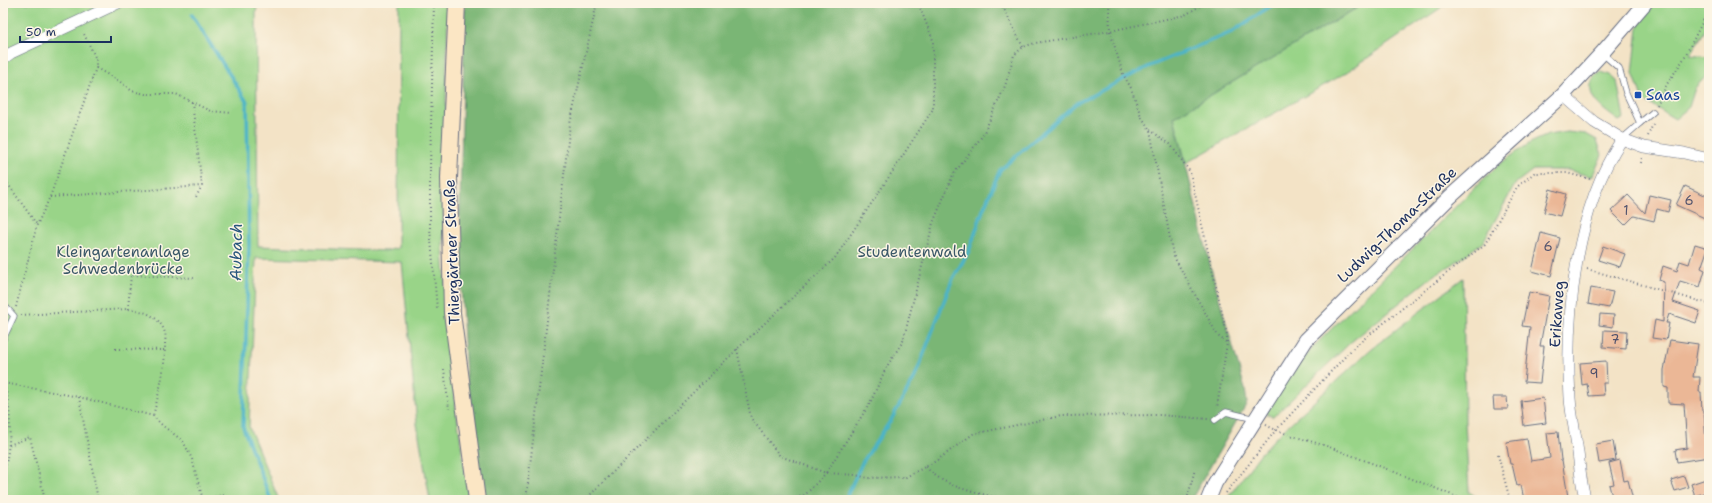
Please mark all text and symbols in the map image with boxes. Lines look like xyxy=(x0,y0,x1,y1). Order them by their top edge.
scale bar xyxy=(20,18,111,44)
text: 50 m xyxy=(26,24,56,40)
place label: Saas xyxy=(1646,85,1680,105)
marker: Saas xyxy=(1633,90,1643,100)
street label: Ludwig-Thoma-Straße xyxy=(1333,163,1461,287)
street label: Thiergärtner Straße xyxy=(439,179,465,325)
house number: 6 xyxy=(1684,192,1694,209)
house number: 1 xyxy=(1623,202,1629,219)
water label: Aubach xyxy=(225,223,247,281)
house number: 6 xyxy=(1543,238,1553,255)
park label: Kleingartenanlage Schwedenbrücke xyxy=(56,242,190,279)
park label: Studentenwald xyxy=(857,242,967,262)
street label: Erikaweg xyxy=(1545,280,1569,348)
house number: 7 xyxy=(1610,331,1620,348)
house number: 9 xyxy=(1589,365,1599,382)

